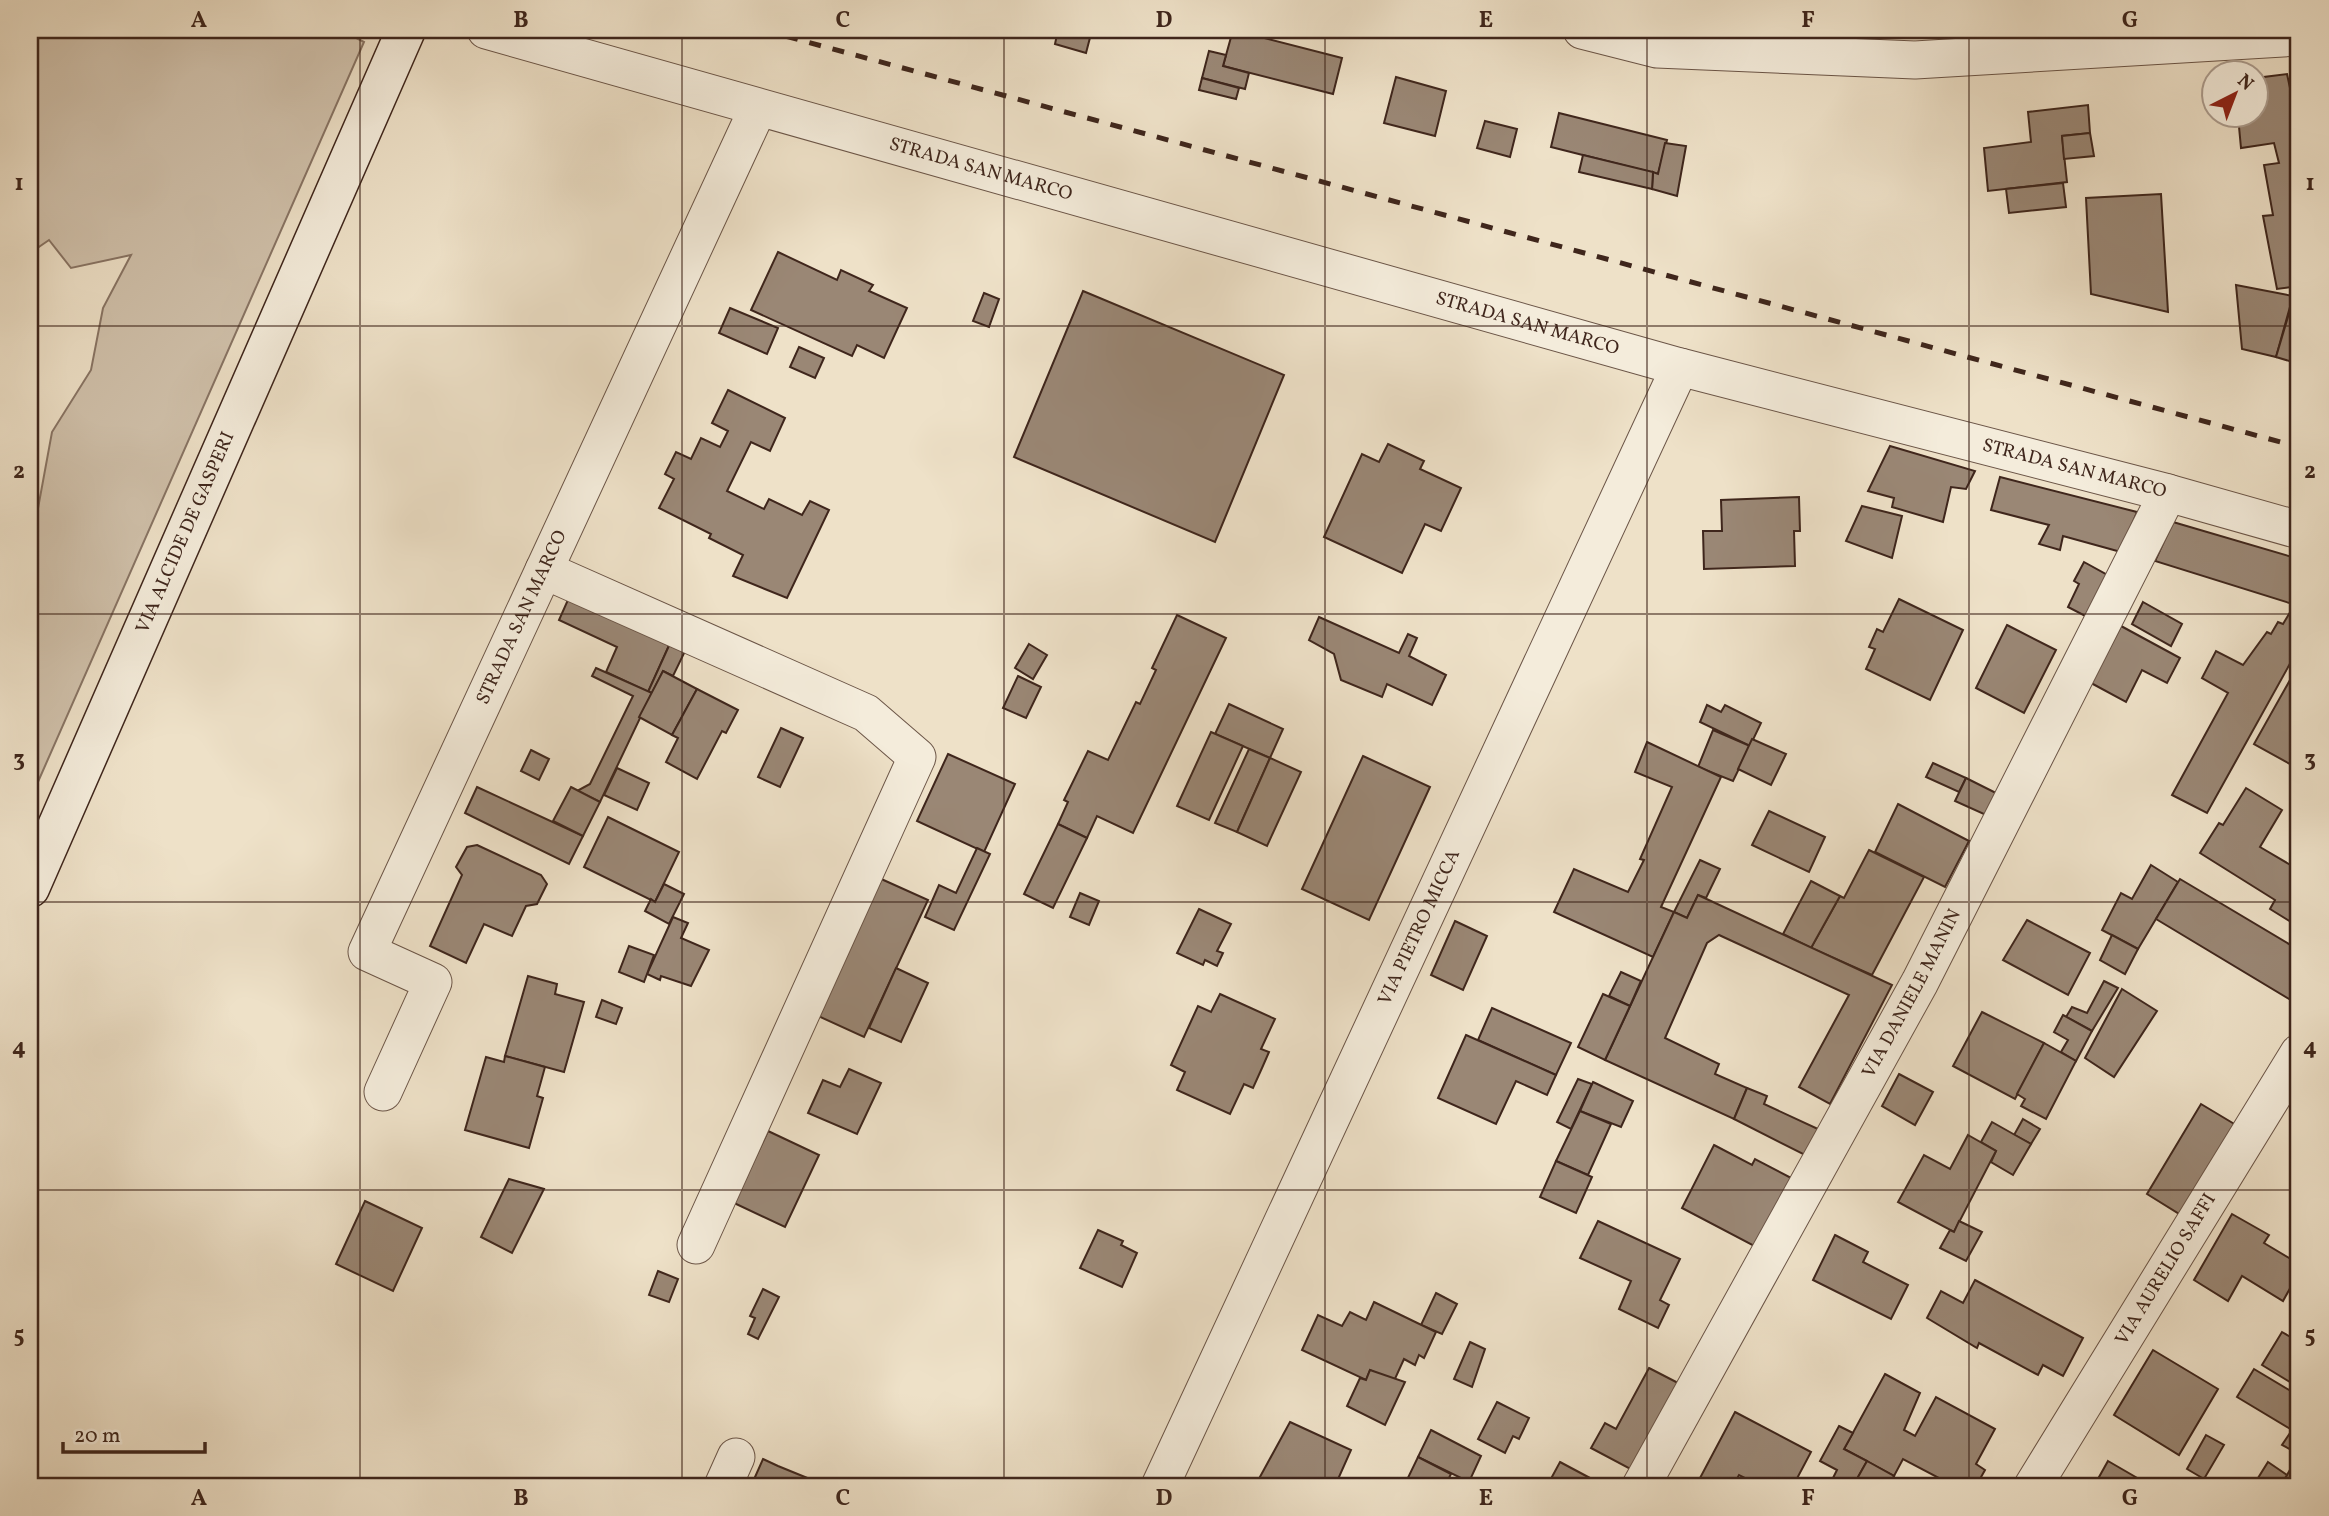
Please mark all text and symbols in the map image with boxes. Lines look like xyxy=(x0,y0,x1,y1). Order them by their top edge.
text: A xyxy=(191,5,207,37)
text: B xyxy=(513,5,529,37)
text: C xyxy=(836,5,850,37)
text: D xyxy=(1156,5,1173,37)
text: E xyxy=(1479,5,1493,37)
text: F xyxy=(1801,5,1815,37)
text: G xyxy=(2122,5,2138,37)
north arrow xyxy=(2200,60,2270,130)
text: N xyxy=(2231,69,2259,97)
street label: STRADA SAN MARCO xyxy=(886,131,1075,208)
text: 1 xyxy=(14,168,24,200)
text: 1 xyxy=(2305,168,2315,200)
street label: STRADA SAN MARCO xyxy=(1433,286,1622,362)
street label: VIA ALCIDE DE GASPERI xyxy=(130,428,241,638)
street label: STRADA SAN MARCO xyxy=(1980,433,2169,505)
text: 2 xyxy=(13,456,25,488)
text: 2 xyxy=(2304,456,2316,488)
street label: STRADA SAN MARCO xyxy=(470,526,574,709)
text: 3 xyxy=(13,744,25,776)
text: 3 xyxy=(2304,744,2316,776)
street label: VIA PIETRO MICCA xyxy=(1372,845,1467,1009)
street label: VIA DANIELE MANIN xyxy=(1856,905,1968,1083)
text: 4 xyxy=(12,1032,26,1064)
text: 4 xyxy=(2303,1032,2317,1064)
street label: VIA AURELIO SAFFI xyxy=(2109,1189,2223,1350)
text: 5 xyxy=(13,1320,25,1352)
text: 5 xyxy=(2304,1320,2316,1352)
scale bar xyxy=(63,1411,205,1455)
text: 20 m xyxy=(74,1422,120,1451)
text: A xyxy=(191,1483,207,1515)
text: B xyxy=(513,1483,529,1515)
text: C xyxy=(836,1483,850,1515)
text: D xyxy=(1156,1483,1173,1515)
text: E xyxy=(1479,1483,1493,1515)
text: F xyxy=(1801,1483,1815,1515)
text: G xyxy=(2122,1483,2138,1515)

